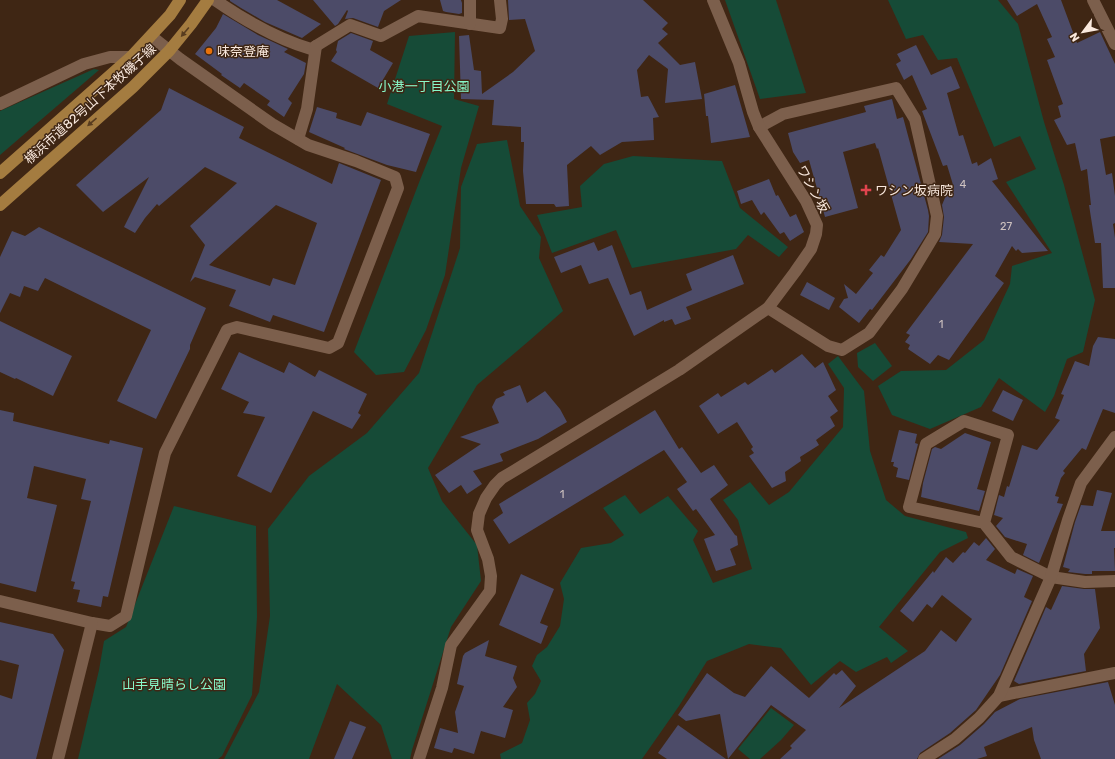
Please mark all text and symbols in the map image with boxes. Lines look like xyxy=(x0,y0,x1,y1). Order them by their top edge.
north arrow xyxy=(1063,12,1103,52)
one-way arrow xyxy=(181,26,190,37)
text: N xyxy=(1067,30,1083,44)
street label: 横浜市道82号山下本牧磯子線 xyxy=(21,41,159,167)
place label: 味奈登庵 xyxy=(217,44,269,59)
marker: 味奈登庵 xyxy=(204,46,214,56)
park label: 小港一丁目公園 xyxy=(378,79,470,94)
one-way arrow xyxy=(87,118,98,127)
street label: ワシン坂 xyxy=(794,163,832,215)
house number: 4 xyxy=(960,178,967,191)
place label: ワシン坂病院 xyxy=(875,183,953,198)
marker: ワシン坂病院 xyxy=(860,184,872,196)
house number: 27 xyxy=(1000,220,1012,233)
house number: 1 xyxy=(939,318,943,331)
house number: 1 xyxy=(560,488,564,501)
park label: 山手見晴らし公園 xyxy=(122,677,226,692)

